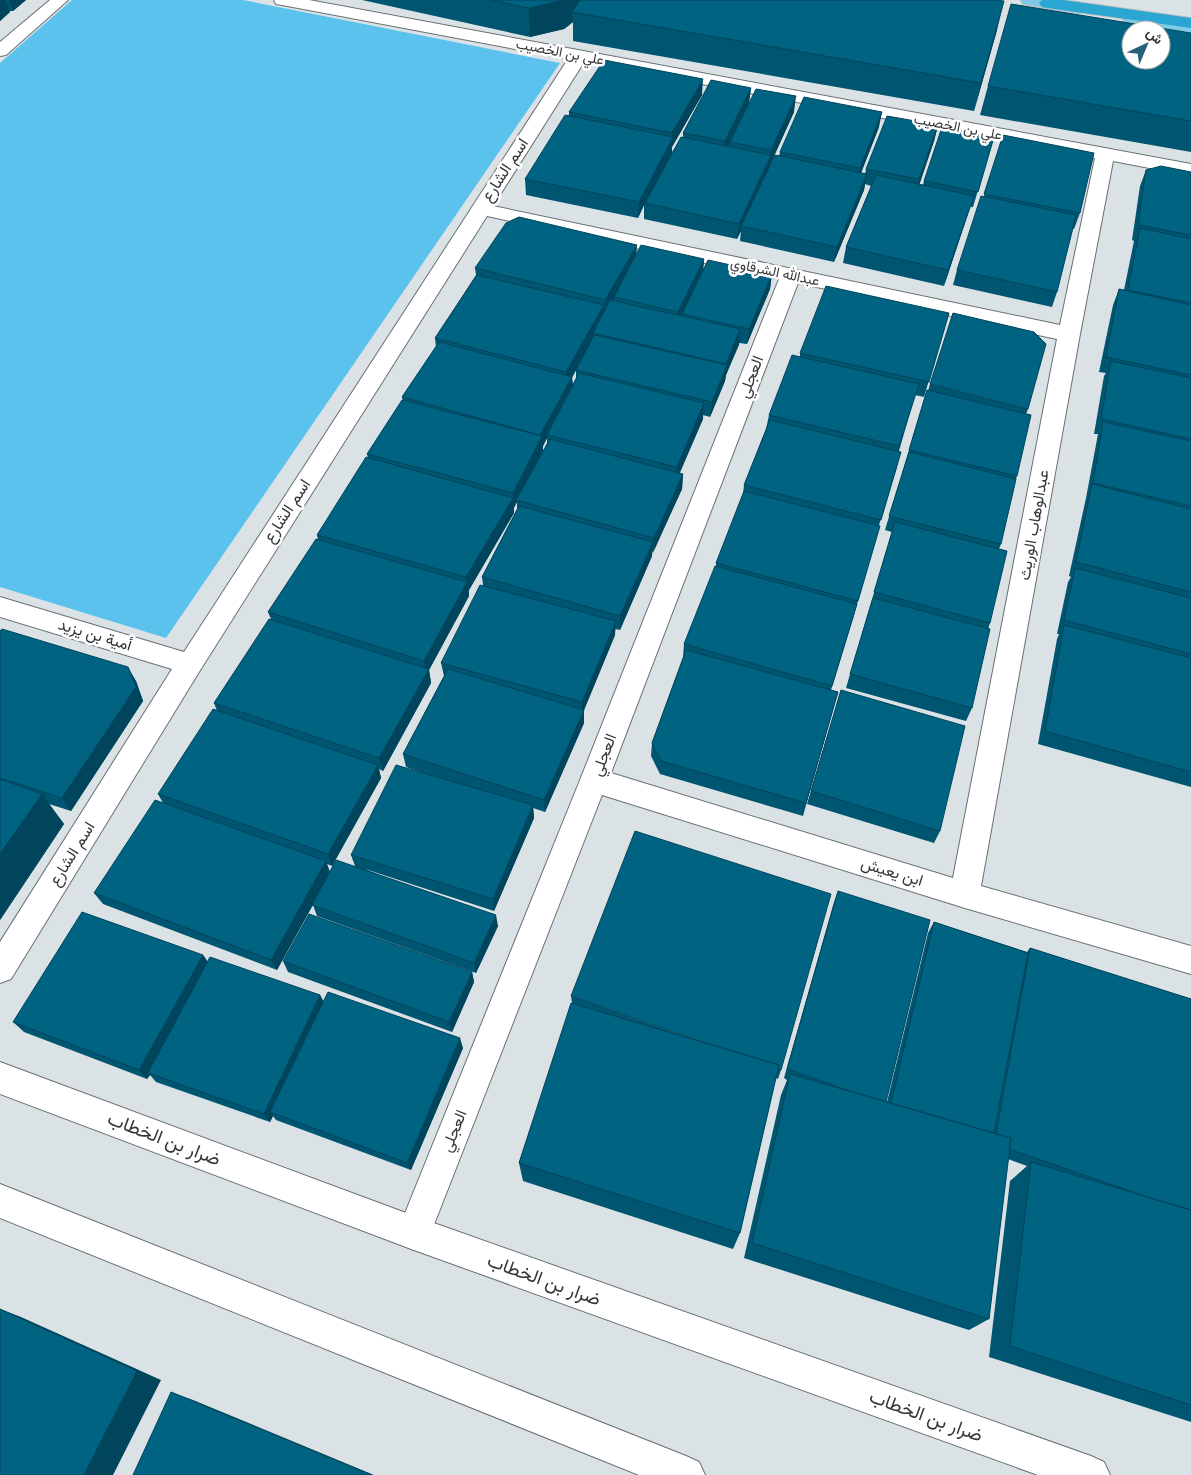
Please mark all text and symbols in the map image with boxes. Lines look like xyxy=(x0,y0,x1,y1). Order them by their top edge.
north arrow xyxy=(1121,20,1171,70)
text: ش xyxy=(1142,23,1167,49)
street label: علي بن الخصيب xyxy=(514,34,606,72)
street label: علي بن الخصيب xyxy=(912,109,1004,147)
street label: اسم الشارع xyxy=(476,134,534,206)
street label: عبدالله الشرقاوي xyxy=(728,253,821,293)
street label: العجلي xyxy=(733,353,771,402)
street label: عبدالوهاب الوريث xyxy=(1013,468,1055,582)
street label: اسم الشارع xyxy=(258,475,316,547)
street label: أمية بن يزيد xyxy=(55,613,135,657)
street label: العجلي xyxy=(586,731,624,780)
street label: اسم الشارع xyxy=(44,818,100,890)
street label: ابن يعيش xyxy=(858,852,926,892)
street label: ضرار بن الخطاب xyxy=(104,1106,224,1172)
street label: العجلي xyxy=(436,1107,474,1156)
street label: ضرار بن الخطاب xyxy=(484,1247,604,1313)
street label: ضرار بن الخطاب xyxy=(866,1383,986,1449)

